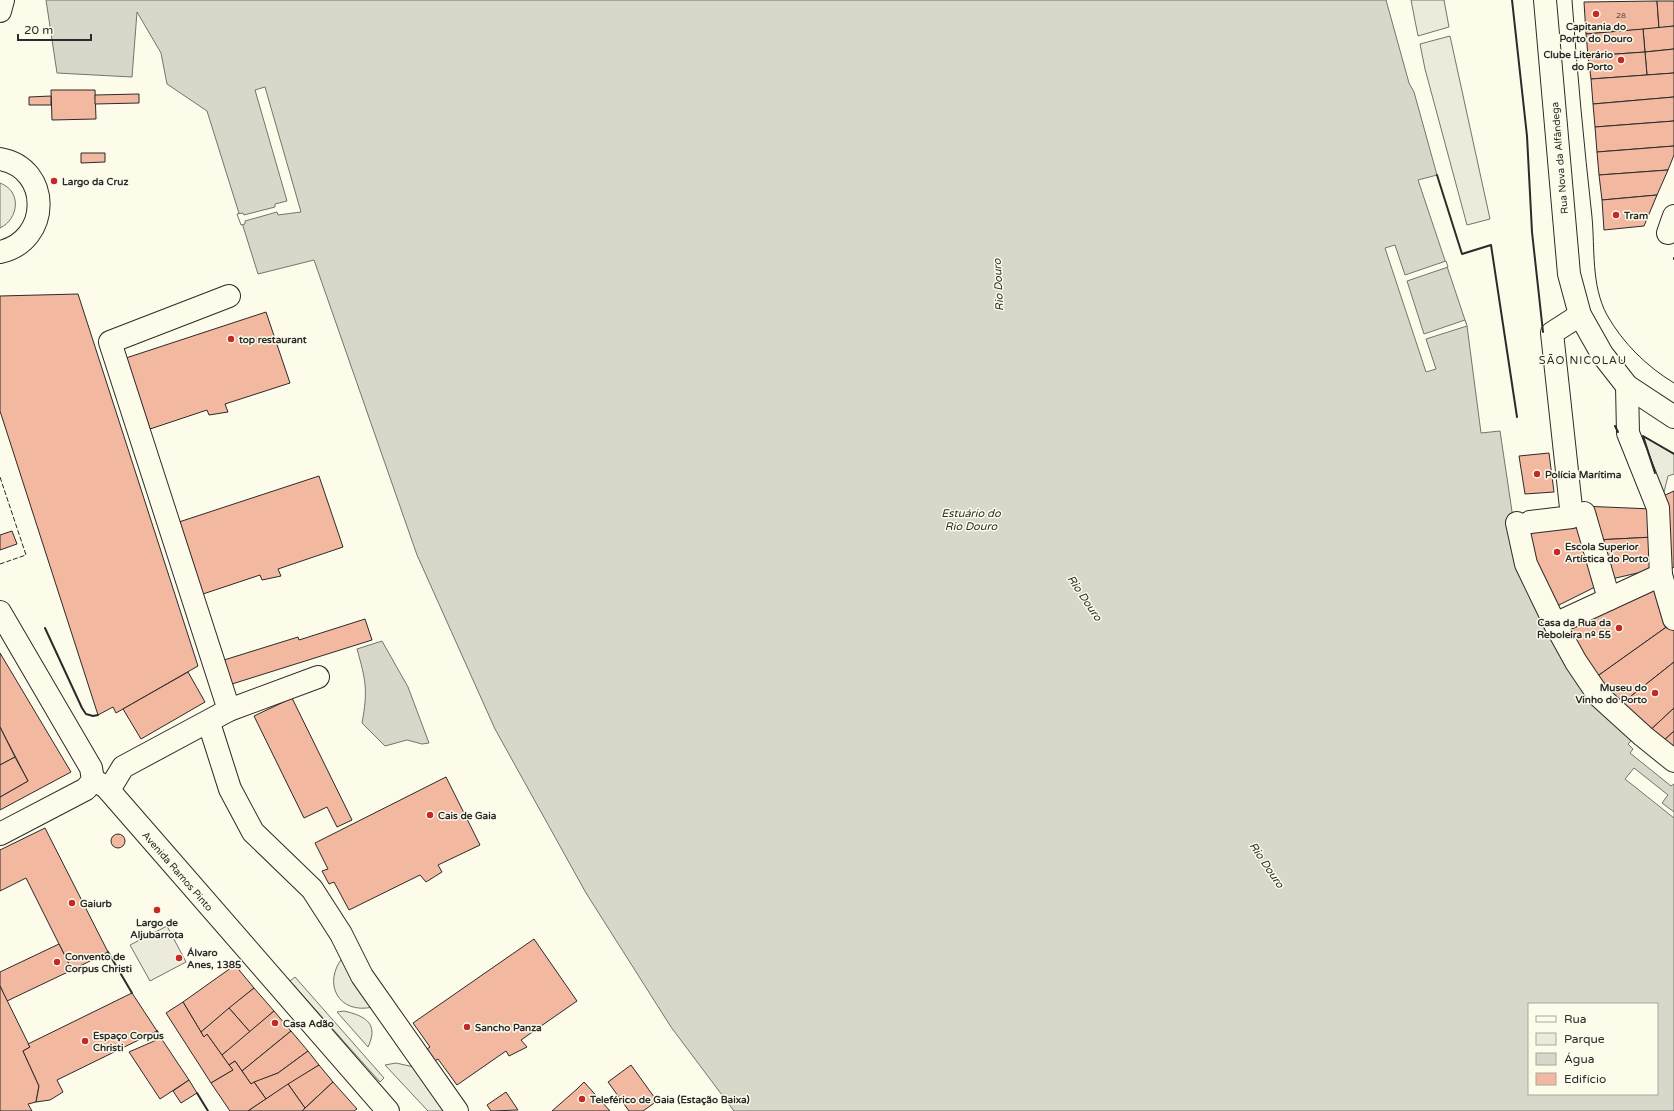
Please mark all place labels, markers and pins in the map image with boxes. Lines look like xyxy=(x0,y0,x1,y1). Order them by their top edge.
marker: Capitania do Porto do Douro xyxy=(1591,9,1601,19)
place label: Capitania do Porto do Douro xyxy=(1559,21,1633,45)
place label: Clube Literário do Porto xyxy=(1543,49,1613,73)
marker: Clube Literário do Porto xyxy=(1616,55,1626,65)
marker: Largo da Cruz xyxy=(49,176,59,186)
place label: Largo da Cruz xyxy=(62,176,128,188)
marker: Tram xyxy=(1611,210,1621,220)
place label: Tram xyxy=(1623,210,1648,222)
marker: top restaurant xyxy=(226,334,236,344)
place label: top restaurant xyxy=(238,334,307,346)
marker: Polícia Marítima xyxy=(1532,469,1542,479)
place label: Polícia Marítima xyxy=(1545,469,1622,481)
place label: Escola Superior Artística do Porto xyxy=(1565,541,1648,565)
marker: Escola Superior Artística do Porto xyxy=(1552,547,1562,557)
place label: Casa da Rua da Reboleira nº 55 xyxy=(1537,617,1611,641)
marker: Casa da Rua da Reboleira nº 55 xyxy=(1614,623,1624,633)
place label: Museu do Vinho do Porto xyxy=(1576,682,1647,706)
marker: Museu do Vinho do Porto xyxy=(1650,688,1660,698)
marker: Cais de Gaia xyxy=(425,810,435,820)
place label: Cais de Gaia xyxy=(438,810,497,822)
marker: Gaiurb xyxy=(67,898,77,908)
place label: Gaiurb xyxy=(80,898,113,910)
marker: Largo de Aljubarrota xyxy=(152,905,162,915)
place label: Largo de Aljubarrota xyxy=(130,917,184,941)
place label: Álvaro Anes, 1385 xyxy=(187,947,241,971)
place label: Convento de Corpus Christi xyxy=(65,951,132,975)
marker: Álvaro Anes, 1385 xyxy=(174,953,184,963)
marker: Convento de Corpus Christi xyxy=(52,957,62,967)
marker: Casa Adão xyxy=(270,1018,280,1028)
place label: Casa Adão xyxy=(283,1018,334,1030)
marker: Sancho Panza xyxy=(462,1022,472,1032)
place label: Sancho Panza xyxy=(475,1022,542,1034)
place label: Espaço Corpus Christi xyxy=(93,1030,164,1054)
marker: Espaço Corpus Christi xyxy=(80,1036,90,1046)
marker: Teleférico de Gaia (Estação Baixa) xyxy=(577,1094,587,1104)
place label: Teleférico de Gaia (Estação Baixa) xyxy=(589,1094,750,1106)

